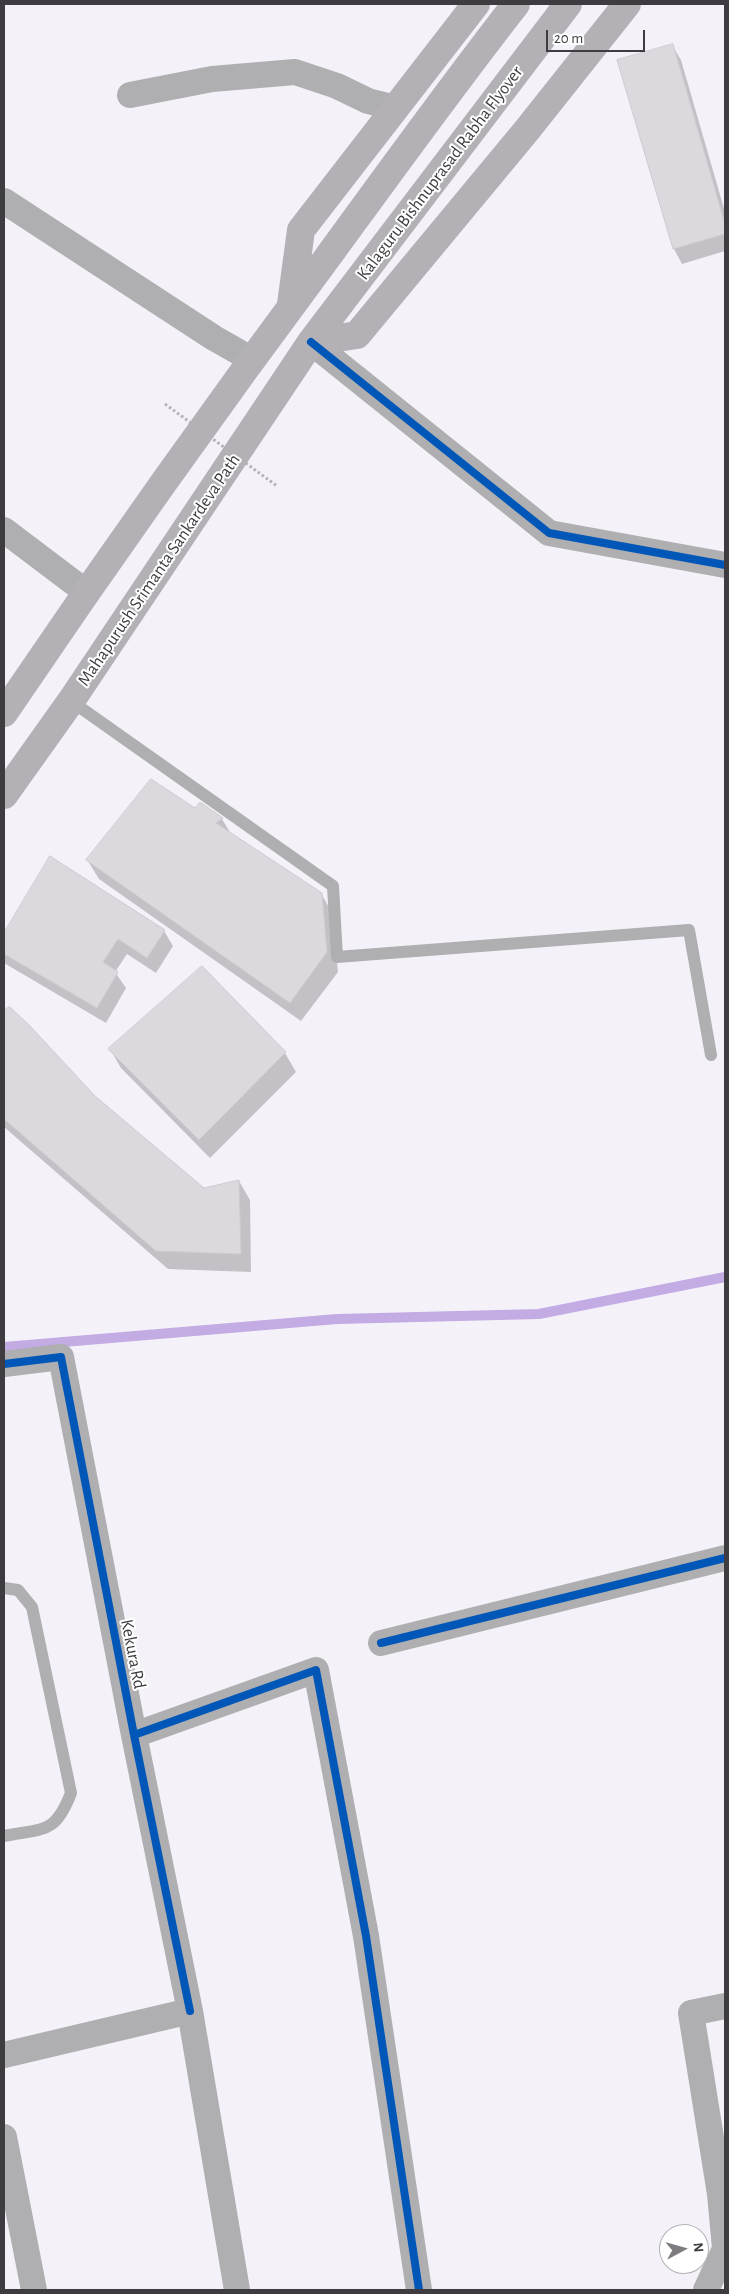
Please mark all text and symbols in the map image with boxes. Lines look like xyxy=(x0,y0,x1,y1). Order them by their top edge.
scale bar xyxy=(549,20,648,52)
text: 20 m xyxy=(554,31,583,46)
street label: Kalaguru Bishnuprasad Rabha Flyover xyxy=(352,62,528,284)
street label: Mahapurush Srimanta Sankardeva Path xyxy=(73,450,245,690)
street label: Kekura Rd xyxy=(116,1617,150,1691)
north arrow xyxy=(659,2224,709,2274)
text: N xyxy=(690,2242,705,2253)

